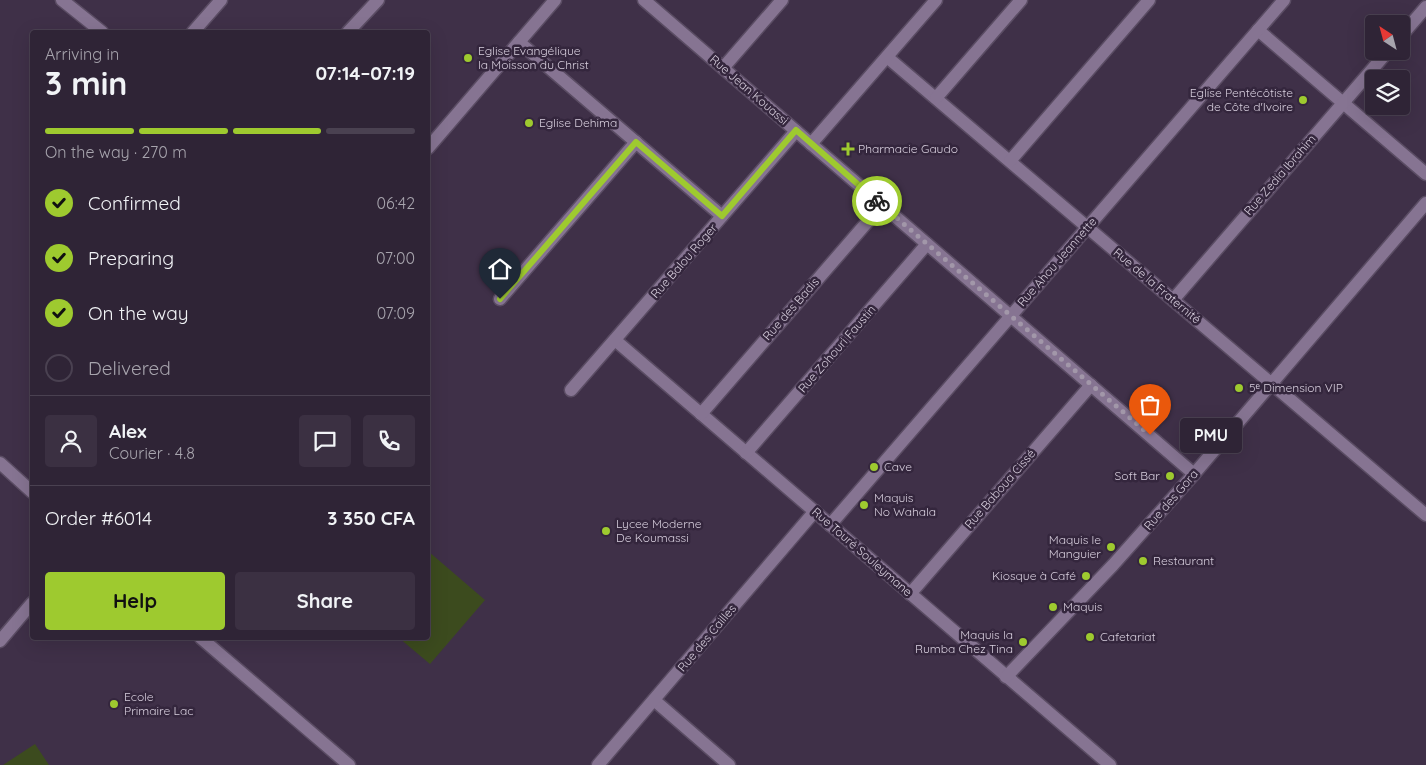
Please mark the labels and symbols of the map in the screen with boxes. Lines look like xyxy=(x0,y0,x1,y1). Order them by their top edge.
north arrow xyxy=(1365,15,1410,60)
place label: Eglise Evangélique la Moisson du Christ xyxy=(478,43,589,72)
street label: Rue Jean Kouassi xyxy=(707,51,792,128)
marker: Eglise Evangélique la Moisson du Christ xyxy=(462,52,474,64)
place label: Eglise Pentécôtiste de Côte d'Ivoire xyxy=(1190,85,1293,114)
marker: Eglise Pentécôtiste de Côte d'Ivoire xyxy=(1297,94,1309,106)
place label: Eglise Dehima xyxy=(539,115,617,130)
marker: Eglise Dehima xyxy=(523,117,535,129)
street label: Rue Zedia Ibrahim xyxy=(1241,131,1319,218)
place label: Pharmacie Gaudo xyxy=(858,141,958,156)
marker: Pharmacie Gaudo xyxy=(842,143,854,155)
courier xyxy=(852,176,902,226)
street label: Rue Ahou Jeannette xyxy=(1014,214,1100,309)
street label: Rue Balou Roger xyxy=(647,220,720,301)
street label: Rue de la Fraternité xyxy=(1111,245,1204,327)
pin xyxy=(479,248,521,299)
street label: Rue des Badis xyxy=(759,274,822,343)
street label: Rue Zohouri Faustin xyxy=(795,302,879,395)
place label: 5ᵉ Dimension VIP xyxy=(1249,380,1343,395)
marker: 5ᵉ Dimension VIP xyxy=(1233,382,1245,394)
pin xyxy=(1129,384,1171,435)
callout: PMU xyxy=(1180,418,1242,452)
street label: Rue Baboua Cissé xyxy=(961,446,1038,531)
place label: Cave xyxy=(884,459,912,474)
marker: Cave xyxy=(868,461,880,473)
street label: Rue des Gora xyxy=(1140,466,1201,533)
place label: Soft Bar xyxy=(1115,468,1160,483)
marker: Soft Bar xyxy=(1164,470,1176,482)
place label: Maquis No Wahala xyxy=(874,490,936,519)
marker: Maquis No Wahala xyxy=(858,499,870,511)
street label: Rue Touré Souleymane xyxy=(809,504,916,599)
place label: Lycee Moderne De Koumassi xyxy=(616,516,702,545)
marker: Lycee Moderne De Koumassi xyxy=(600,525,612,537)
place label: Maquis le Manguier xyxy=(1049,532,1101,561)
marker: Maquis le Manguier xyxy=(1105,541,1117,553)
place label: Restaurant xyxy=(1153,553,1214,568)
marker: Restaurant xyxy=(1137,555,1149,567)
place label: Kiosque à Café xyxy=(992,568,1076,583)
marker: Kiosque à Café xyxy=(1080,570,1092,582)
place label: Maquis xyxy=(1063,599,1103,614)
street label: Rue des Cailles xyxy=(674,601,739,674)
marker: Maquis xyxy=(1047,601,1059,613)
place label: Maquis la Rumba Chez Tina xyxy=(915,627,1013,656)
place label: Cafetariat xyxy=(1100,629,1156,644)
marker: Cafetariat xyxy=(1084,631,1096,643)
marker: Maquis la Rumba Chez Tina xyxy=(1017,636,1029,648)
place label: Ecole Primaire Lac xyxy=(124,689,193,718)
marker: Ecole Primaire Lac xyxy=(108,698,120,710)

